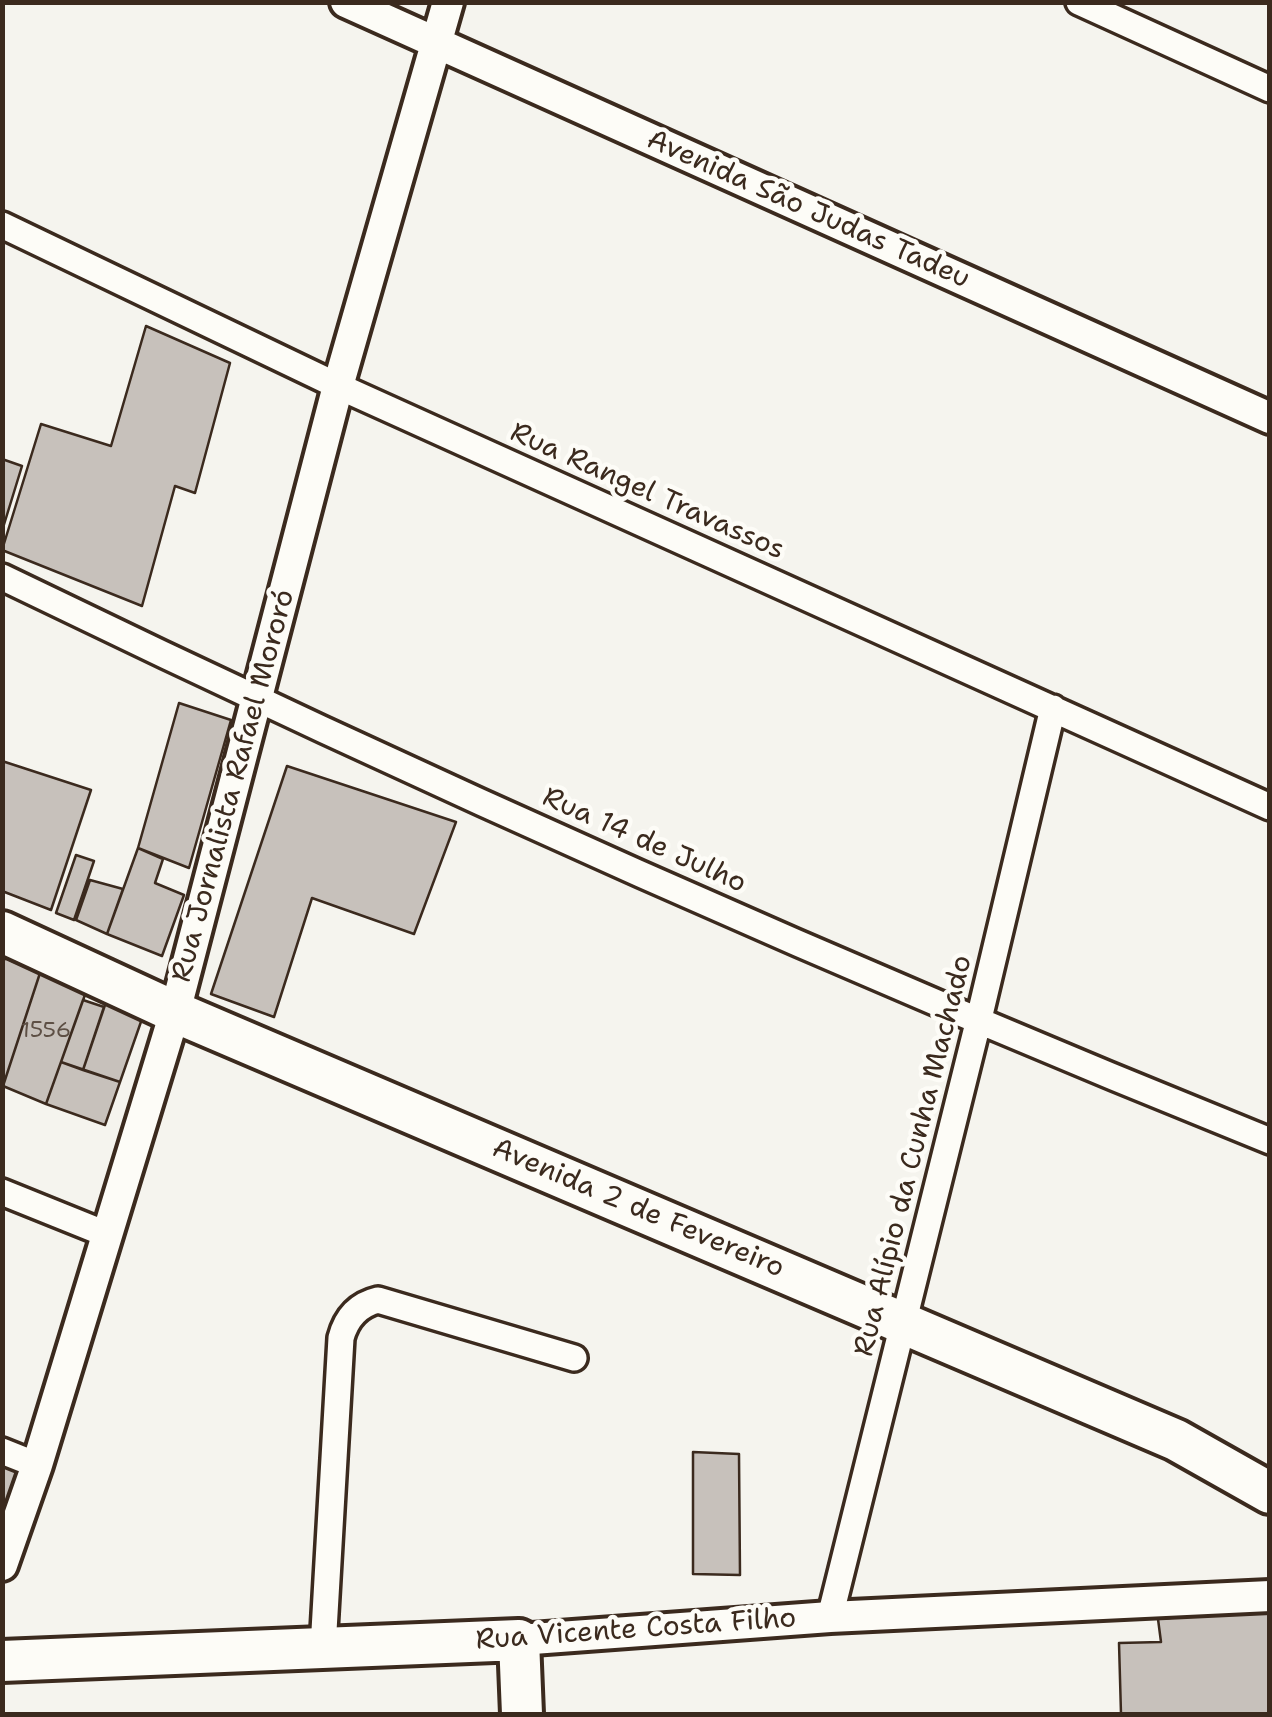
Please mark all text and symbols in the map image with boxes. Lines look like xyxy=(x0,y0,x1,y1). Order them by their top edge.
street label: Avenida São Judas Tadeu xyxy=(641,124,975,296)
street label: Rua Rangel Travassos xyxy=(505,416,789,568)
street label: Rua Jornalista Rafael Mororó xyxy=(165,586,303,986)
street label: Rua 14 de Julho xyxy=(537,781,751,901)
street label: Rua Alípio da Cunha Machado xyxy=(848,952,980,1360)
house number: 1556 xyxy=(21,1018,71,1044)
street label: Avenida 2 de Fevereiro xyxy=(487,1132,789,1286)
street label: Rua Vicente Costa Filho xyxy=(475,1602,797,1658)

